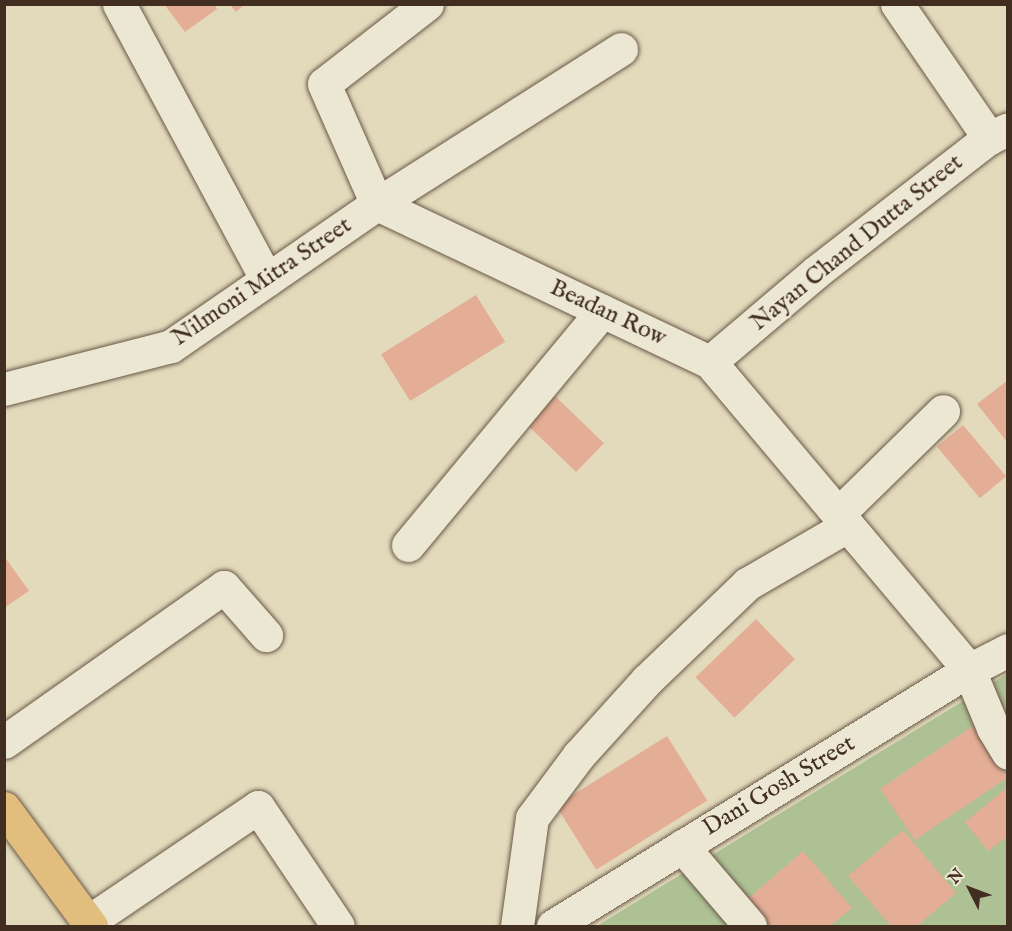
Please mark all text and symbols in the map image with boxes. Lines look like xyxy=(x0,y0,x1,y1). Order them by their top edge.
street label: Nayan Chand Dutta Street xyxy=(745,148,969,338)
street label: Nilmoni Mitra Street xyxy=(167,211,357,353)
street label: Beadan Row xyxy=(545,274,671,352)
street label: Dani Gosh Street xyxy=(698,729,860,843)
north arrow xyxy=(940,859,1000,919)
text: N xyxy=(945,865,969,889)

